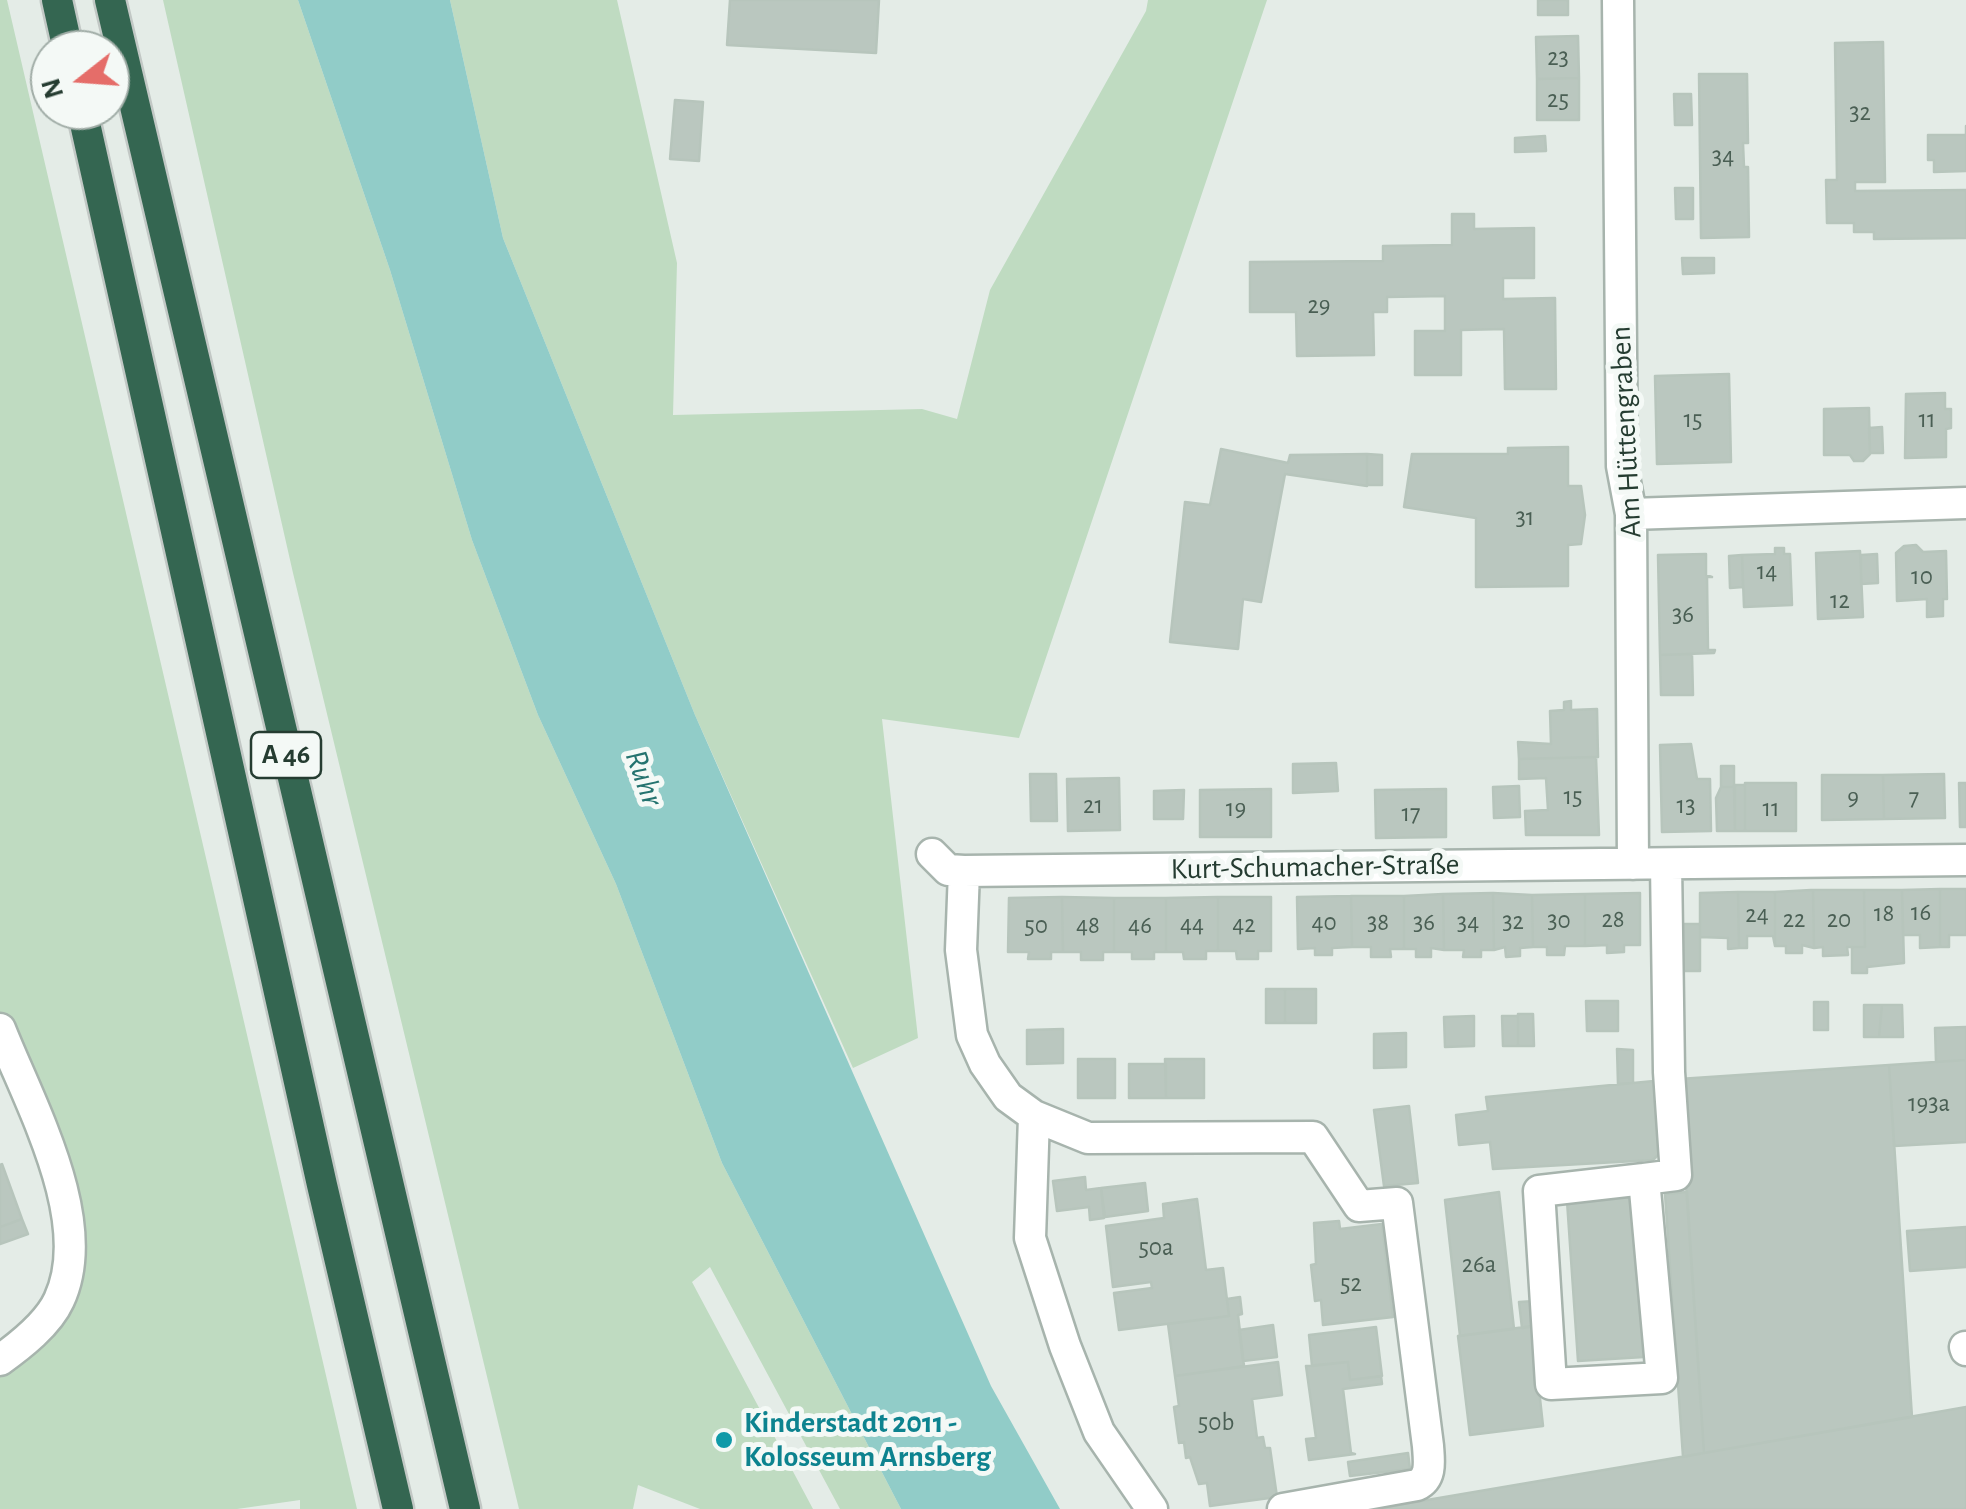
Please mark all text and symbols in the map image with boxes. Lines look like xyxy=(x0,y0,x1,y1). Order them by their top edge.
north arrow xyxy=(30,30,130,130)
house number: 23 xyxy=(1547,42,1569,72)
text: N xyxy=(37,75,69,102)
house number: 25 xyxy=(1547,84,1569,114)
house number: 32 xyxy=(1849,97,1871,127)
house number: 34 xyxy=(1712,141,1734,171)
house number: 29 xyxy=(1307,290,1331,320)
street label: Am Hüttengraben xyxy=(1602,325,1650,539)
house number: 15 xyxy=(1683,404,1703,434)
house number: 11 xyxy=(1918,404,1936,434)
house number: 31 xyxy=(1516,502,1534,532)
house number: 14 xyxy=(1757,556,1777,586)
house number: 10 xyxy=(1911,561,1933,591)
house number: 12 xyxy=(1830,585,1850,615)
house number: 36 xyxy=(1672,599,1694,629)
road number: A 46 xyxy=(251,732,321,778)
water label: Ruhr xyxy=(616,745,672,811)
house number: 15 xyxy=(1563,781,1583,811)
house number: 9 xyxy=(1847,782,1859,812)
house number: 7 xyxy=(1909,782,1919,812)
house number: 21 xyxy=(1083,790,1103,820)
house number: 13 xyxy=(1677,790,1695,820)
house number: 19 xyxy=(1226,793,1246,823)
house number: 11 xyxy=(1762,793,1780,823)
house number: 17 xyxy=(1401,798,1421,828)
street label: Kurt-Schumacher-Straße xyxy=(1170,846,1460,888)
house number: 16 xyxy=(1911,897,1931,927)
house number: 18 xyxy=(1874,898,1894,928)
house number: 24 xyxy=(1745,899,1769,929)
house number: 28 xyxy=(1601,904,1625,934)
house number: 22 xyxy=(1783,904,1805,934)
house number: 20 xyxy=(1827,904,1851,934)
house number: 30 xyxy=(1547,905,1571,935)
house number: 32 xyxy=(1502,906,1524,936)
house number: 40 xyxy=(1311,907,1337,937)
house number: 38 xyxy=(1367,907,1389,937)
house number: 36 xyxy=(1413,907,1435,937)
house number: 34 xyxy=(1457,907,1479,937)
house number: 44 xyxy=(1180,909,1204,939)
house number: 42 xyxy=(1232,909,1256,939)
house number: 50 xyxy=(1024,910,1048,940)
house number: 48 xyxy=(1076,910,1100,940)
house number: 46 xyxy=(1128,910,1152,940)
house number: 193a xyxy=(1908,1088,1950,1118)
house number: 50a xyxy=(1138,1232,1174,1262)
house number: 26a xyxy=(1462,1249,1496,1279)
house number: 52 xyxy=(1340,1268,1362,1298)
place label: Kinderstadt 2011 - Kolosseum Arnsberg xyxy=(744,1405,991,1476)
house number: 50b xyxy=(1198,1407,1234,1437)
marker: Kinderstadt 2011 - Kolosseum Arnsberg xyxy=(713,1429,735,1451)

